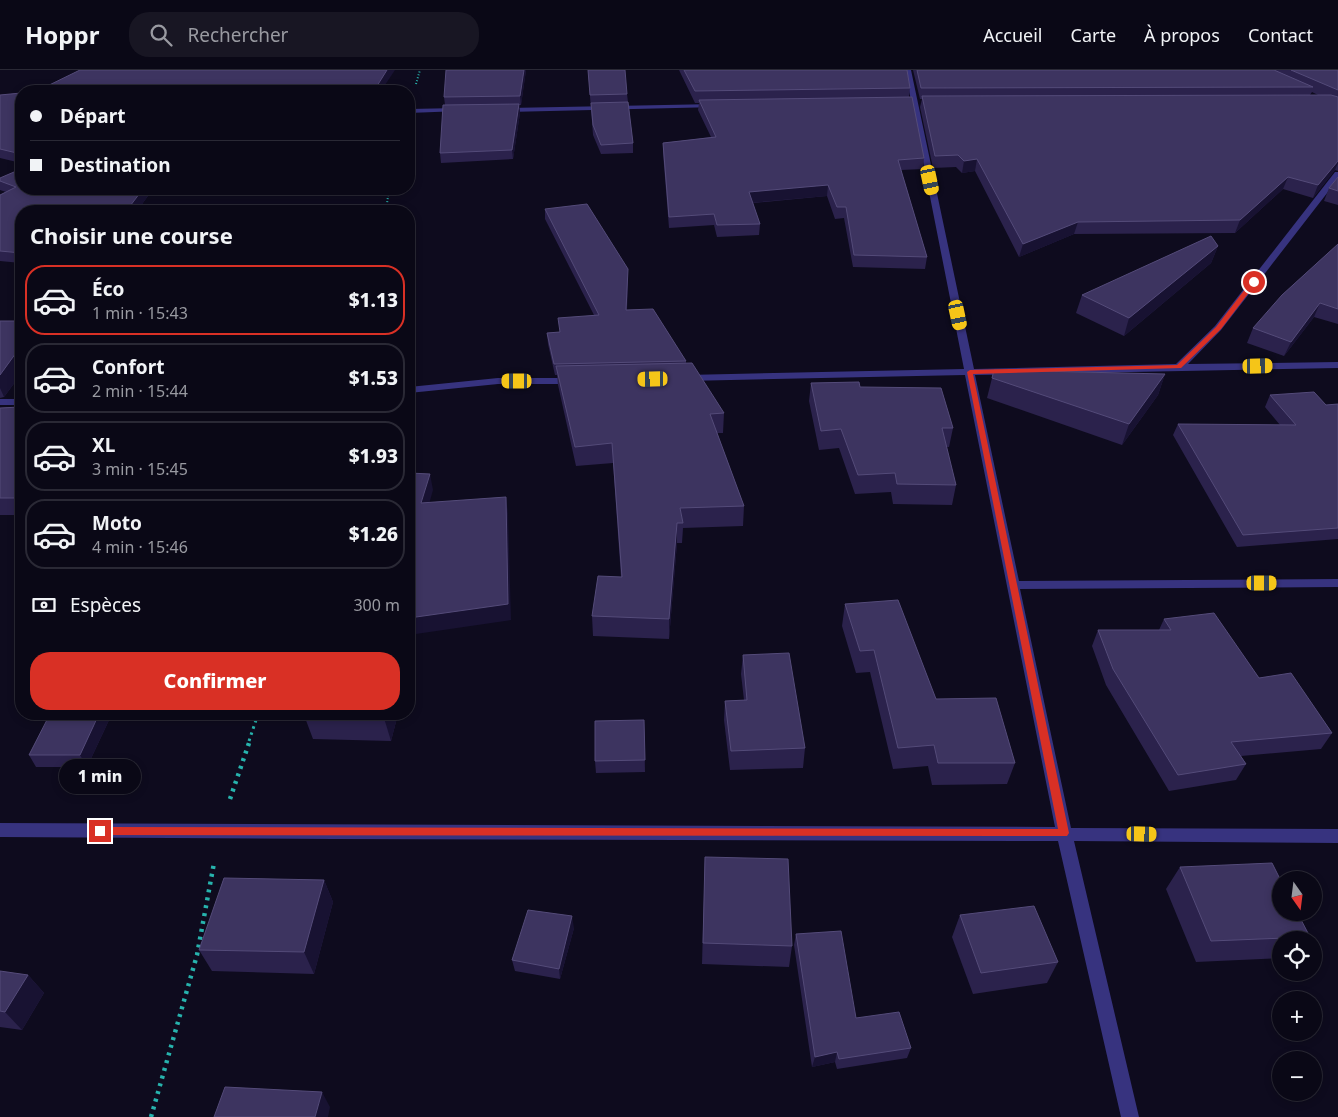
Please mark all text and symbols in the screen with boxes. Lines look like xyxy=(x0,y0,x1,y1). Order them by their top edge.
search box xyxy=(129,12,479,57)
text: Hoppr xyxy=(25,18,99,51)
icon: search xyxy=(147,21,175,49)
text: Rechercher xyxy=(187,22,288,48)
text: Accueil xyxy=(983,23,1043,47)
text: Carte xyxy=(1071,23,1116,47)
text: À propos xyxy=(1144,23,1220,47)
text: Contact xyxy=(1248,23,1313,47)
text: Départ xyxy=(60,103,125,129)
text: Destination xyxy=(60,152,171,178)
car xyxy=(919,164,940,196)
text: Choisir une course xyxy=(30,220,233,250)
route start xyxy=(1243,271,1265,293)
text: Éco xyxy=(92,276,124,302)
icon: car xyxy=(32,278,77,323)
text: $1.13 xyxy=(349,287,398,313)
car xyxy=(947,299,968,331)
text: 1 min · 15:43 xyxy=(92,302,188,324)
text: Confort xyxy=(92,354,164,380)
icon: car xyxy=(32,356,77,401)
car xyxy=(1242,358,1273,374)
text: $1.53 xyxy=(349,365,398,391)
car xyxy=(637,371,668,387)
car xyxy=(502,374,532,389)
text: 2 min · 15:44 xyxy=(92,380,188,402)
text: XL xyxy=(92,432,115,458)
icon: car xyxy=(32,434,77,479)
text: $1.93 xyxy=(349,443,398,469)
text: 3 min · 15:45 xyxy=(92,458,188,480)
text: Moto xyxy=(92,510,142,536)
icon: car xyxy=(32,512,77,557)
text: $1.26 xyxy=(349,521,398,547)
text: 4 min · 15:46 xyxy=(92,536,188,558)
car xyxy=(1247,576,1277,591)
icon: cash xyxy=(30,591,58,619)
text: Espèces xyxy=(70,592,141,618)
text: 300 m xyxy=(353,594,400,616)
button: Confirmer xyxy=(30,652,400,710)
callout: 1 min xyxy=(59,758,141,794)
text: 1 min xyxy=(78,765,122,787)
route end xyxy=(89,820,111,842)
car xyxy=(1126,826,1157,842)
north arrow xyxy=(1272,871,1322,921)
map controls xyxy=(1272,871,1322,1101)
button: locate xyxy=(1272,931,1322,981)
button: + xyxy=(1272,991,1322,1041)
button: − xyxy=(1272,1051,1322,1101)

